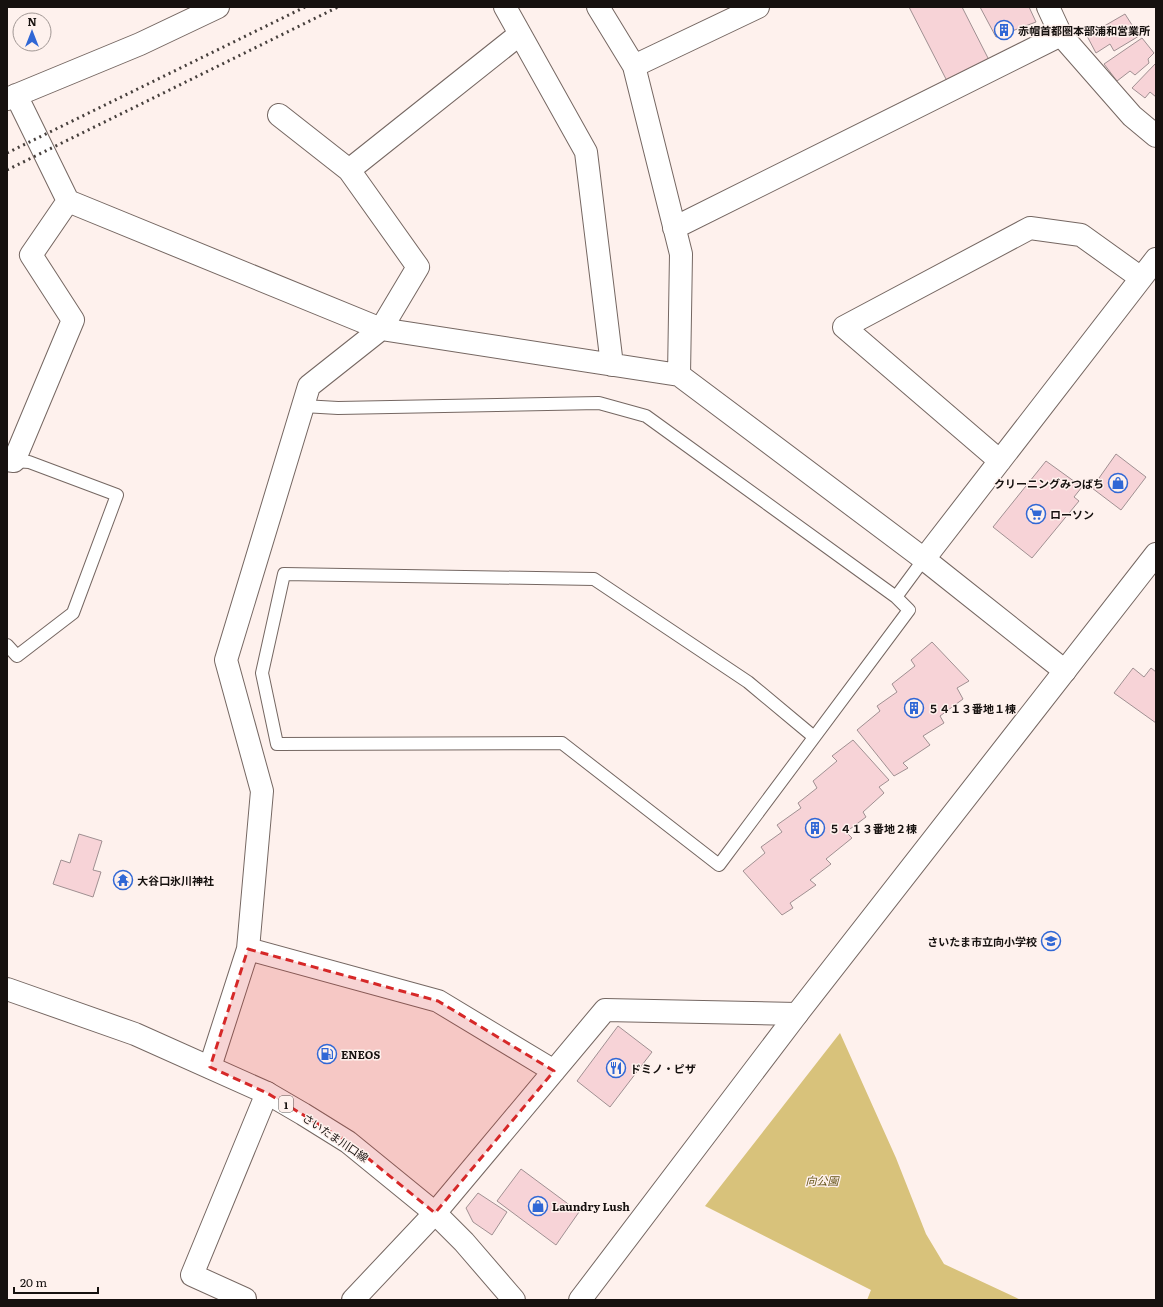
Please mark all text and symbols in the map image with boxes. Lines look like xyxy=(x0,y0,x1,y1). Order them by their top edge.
north arrow xyxy=(12,12,52,52)
text: N xyxy=(27,13,37,29)
building icon: 赤帽首都圏本部浦和営業所 xyxy=(993,19,1015,41)
place label: 赤帽首都圏本部浦和営業所 xyxy=(1018,22,1150,38)
shop icon: クリーニングみつばち xyxy=(1107,472,1129,494)
place label: クリーニングみつばち xyxy=(994,475,1104,491)
supermarket icon: ローソン xyxy=(1025,503,1047,525)
place label: ローソン xyxy=(1050,506,1094,522)
building icon: ５４１３番地１棟 xyxy=(903,697,925,719)
place label: ５４１３番地１棟 xyxy=(928,700,1016,716)
building icon: ５４１３番地２棟 xyxy=(804,817,826,839)
place label: ５４１３番地２棟 xyxy=(829,820,917,836)
temple icon: 大谷口氷川神社 xyxy=(112,869,134,891)
place label: 大谷口氷川神社 xyxy=(137,872,214,888)
school or university icon: さいたま市立向小学校 xyxy=(1040,930,1062,952)
place label: さいたま市立向小学校 xyxy=(927,933,1037,949)
fuel station icon: ENEOS xyxy=(316,1043,338,1065)
place label: ENEOS xyxy=(341,1046,380,1062)
restaurant icon: ドミノ・ピザ xyxy=(605,1057,627,1079)
place label: ドミノ・ピザ xyxy=(630,1060,696,1076)
road number: 1 xyxy=(279,1096,293,1112)
street label: さいたま川口線 xyxy=(300,1109,372,1165)
park label: 向公園 xyxy=(806,1172,840,1188)
shop icon: Laundry Lush xyxy=(527,1195,549,1217)
place label: Laundry Lush xyxy=(552,1198,630,1214)
scale bar xyxy=(14,1269,98,1295)
text: 20 m xyxy=(20,1273,47,1291)

